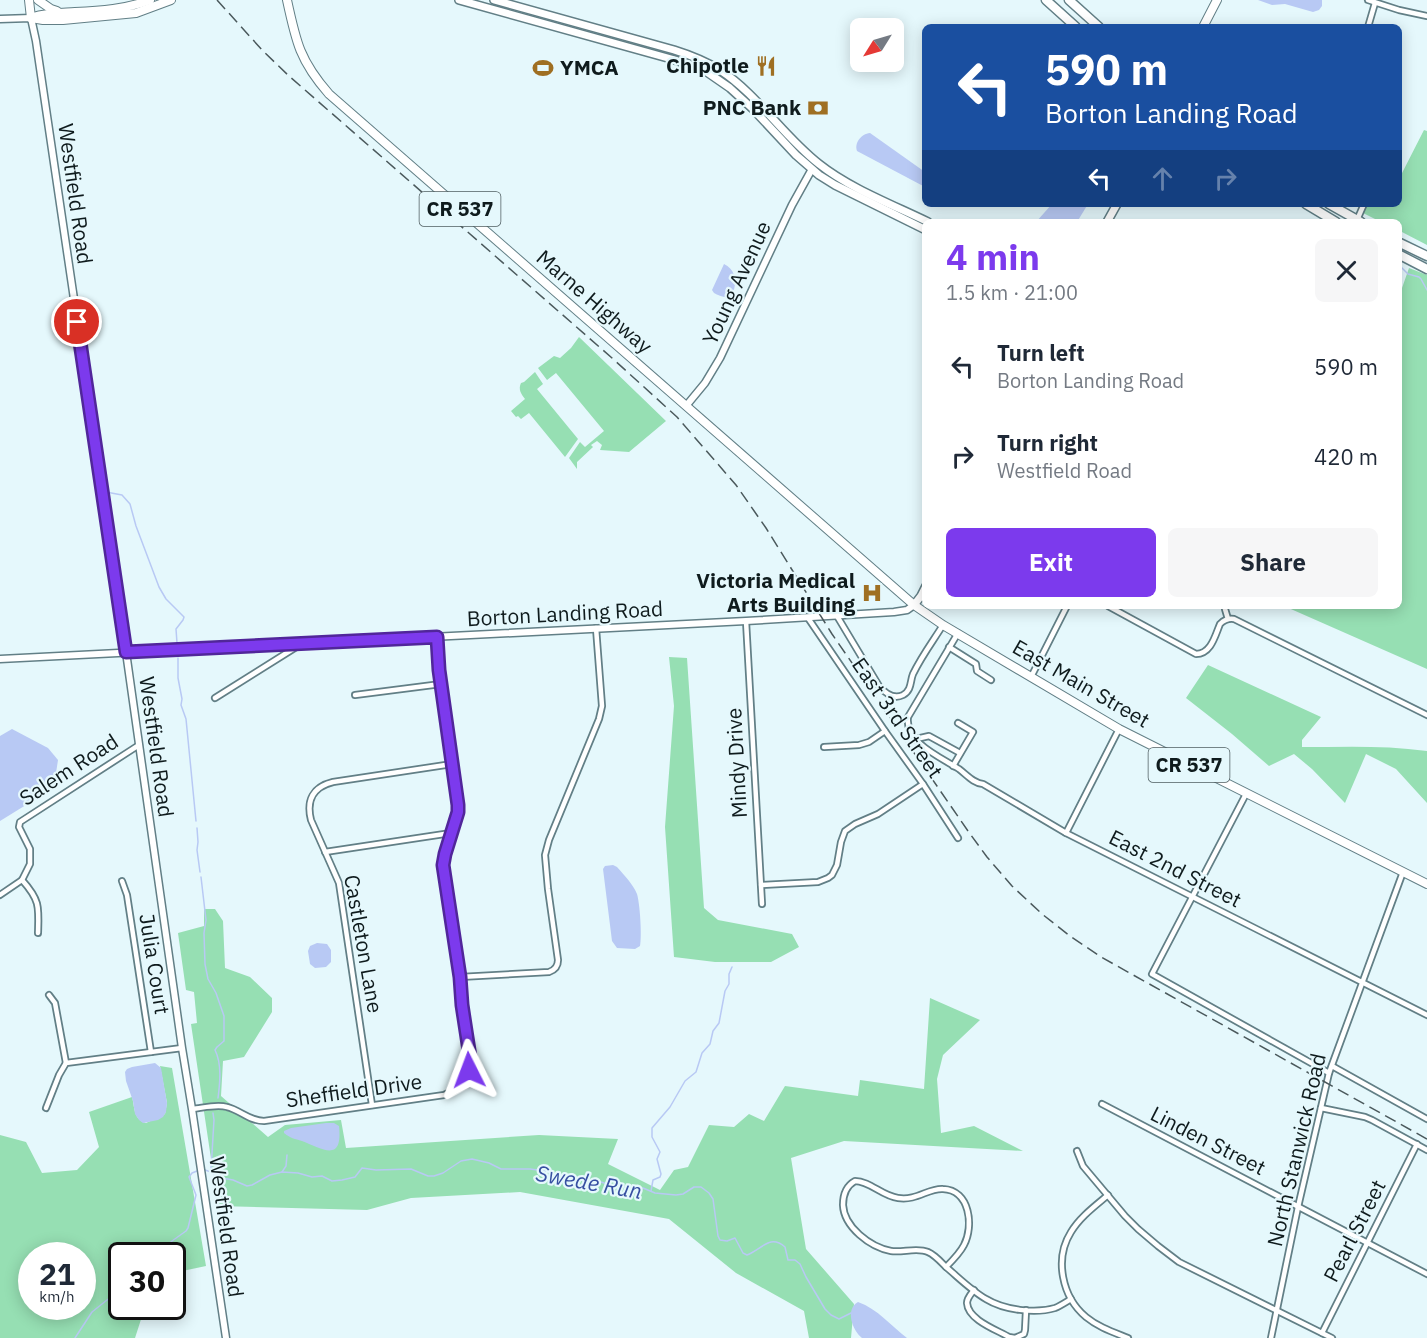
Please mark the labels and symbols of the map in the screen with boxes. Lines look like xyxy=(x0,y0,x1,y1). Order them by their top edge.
north arrow xyxy=(850,18,904,72)
place label: Chipotle xyxy=(666,51,749,79)
place label: YMCA xyxy=(560,53,619,81)
restaurant icon: Chipotle xyxy=(754,54,778,78)
sports icon: YMCA xyxy=(531,56,555,80)
place label: PNC Bank xyxy=(703,93,802,121)
bank icon: PNC Bank xyxy=(806,96,830,120)
street label: Westfield Road xyxy=(52,122,100,266)
road number: CR 537 xyxy=(420,192,500,226)
street label: Young Avenue xyxy=(695,216,777,349)
street label: Marne Highway xyxy=(531,243,659,360)
pin xyxy=(51,296,102,347)
place label: Victoria Medical Arts Building xyxy=(696,566,855,618)
hospital icon: Victoria Medical Arts Building xyxy=(860,581,884,605)
street label: Borton Landing Road xyxy=(466,594,664,632)
street label: East Main Street xyxy=(1008,633,1155,734)
street label: East 3rd Street xyxy=(846,652,950,783)
street label: Westfield Road xyxy=(133,675,181,819)
street label: Mindy Drive xyxy=(719,707,753,819)
street label: Salem Road xyxy=(14,727,123,811)
road number: CR 537 xyxy=(1148,748,1230,782)
street label: East 2nd Street xyxy=(1104,823,1246,914)
street label: Castleton Lane xyxy=(338,872,390,1015)
street label: Julia Court xyxy=(133,911,177,1016)
position arrow xyxy=(437,1038,501,1102)
street label: North Stanwick Road xyxy=(1260,1050,1332,1249)
street label: Sheffield Drive xyxy=(284,1067,424,1113)
street label: Linden Street xyxy=(1146,1099,1271,1181)
street label: Westfield Road xyxy=(203,1155,251,1299)
water label: Swede Run xyxy=(534,1158,644,1205)
street label: Pearl Street xyxy=(1316,1175,1392,1286)
speed limit sign: 30 xyxy=(108,1242,186,1320)

